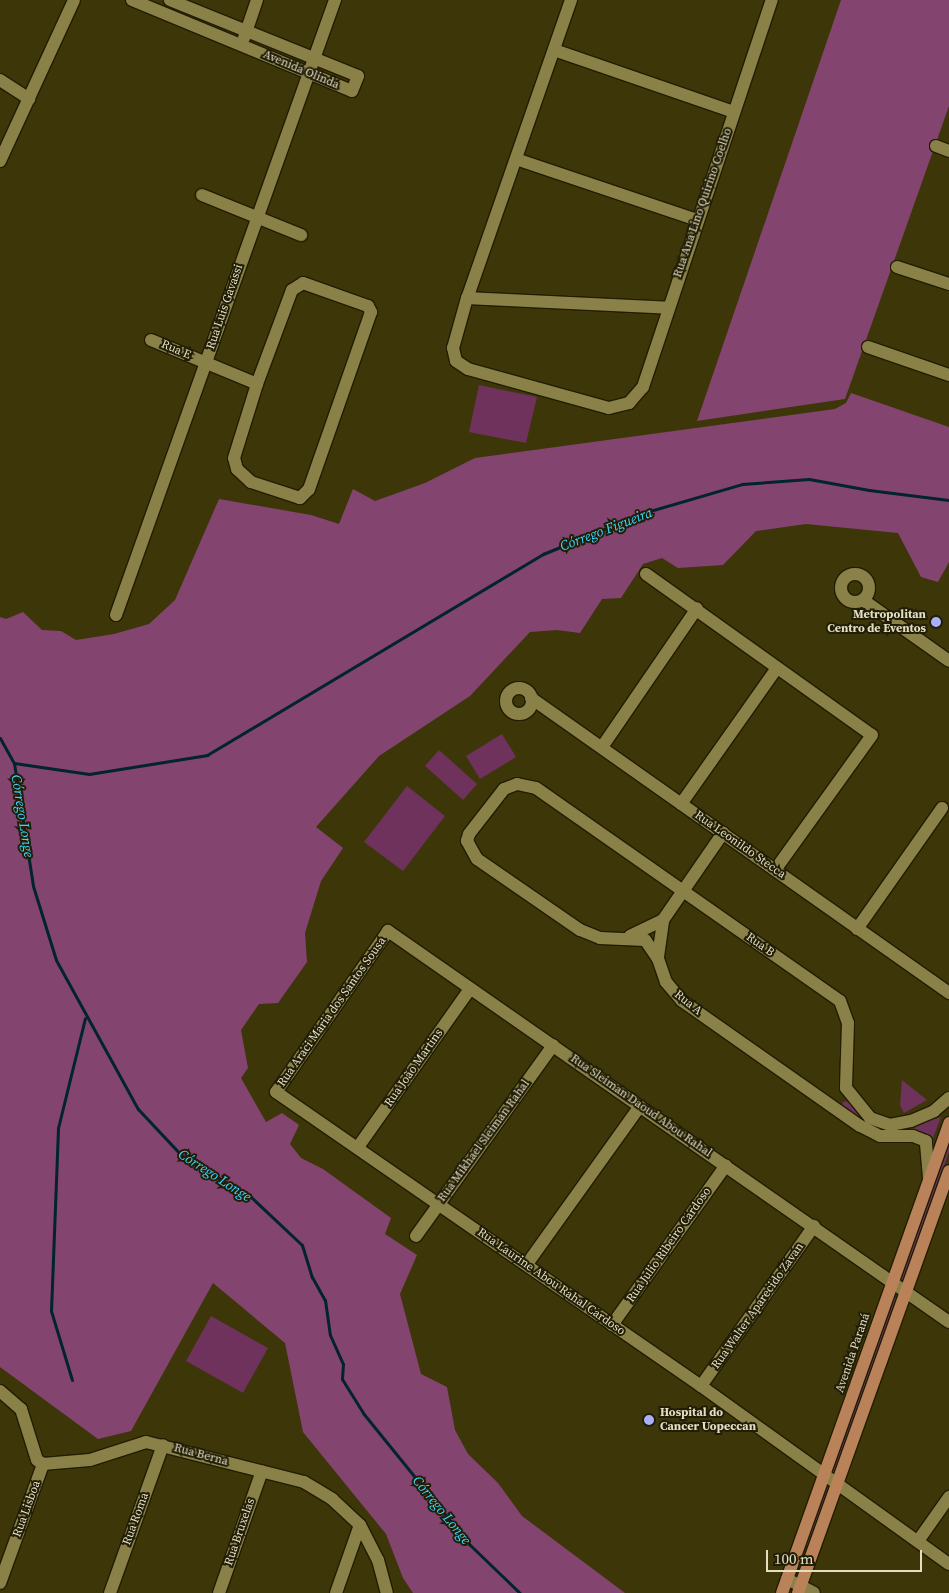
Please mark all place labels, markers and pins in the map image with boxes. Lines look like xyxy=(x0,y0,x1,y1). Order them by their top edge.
place label: Metropolitan Centro de Eventos xyxy=(827,608,926,636)
marker: Metropolitan Centro de Eventos xyxy=(930,616,942,628)
place label: Hospital do Cancer Uopeccan xyxy=(660,1406,756,1434)
marker: Hospital do Cancer Uopeccan xyxy=(642,1413,656,1427)

